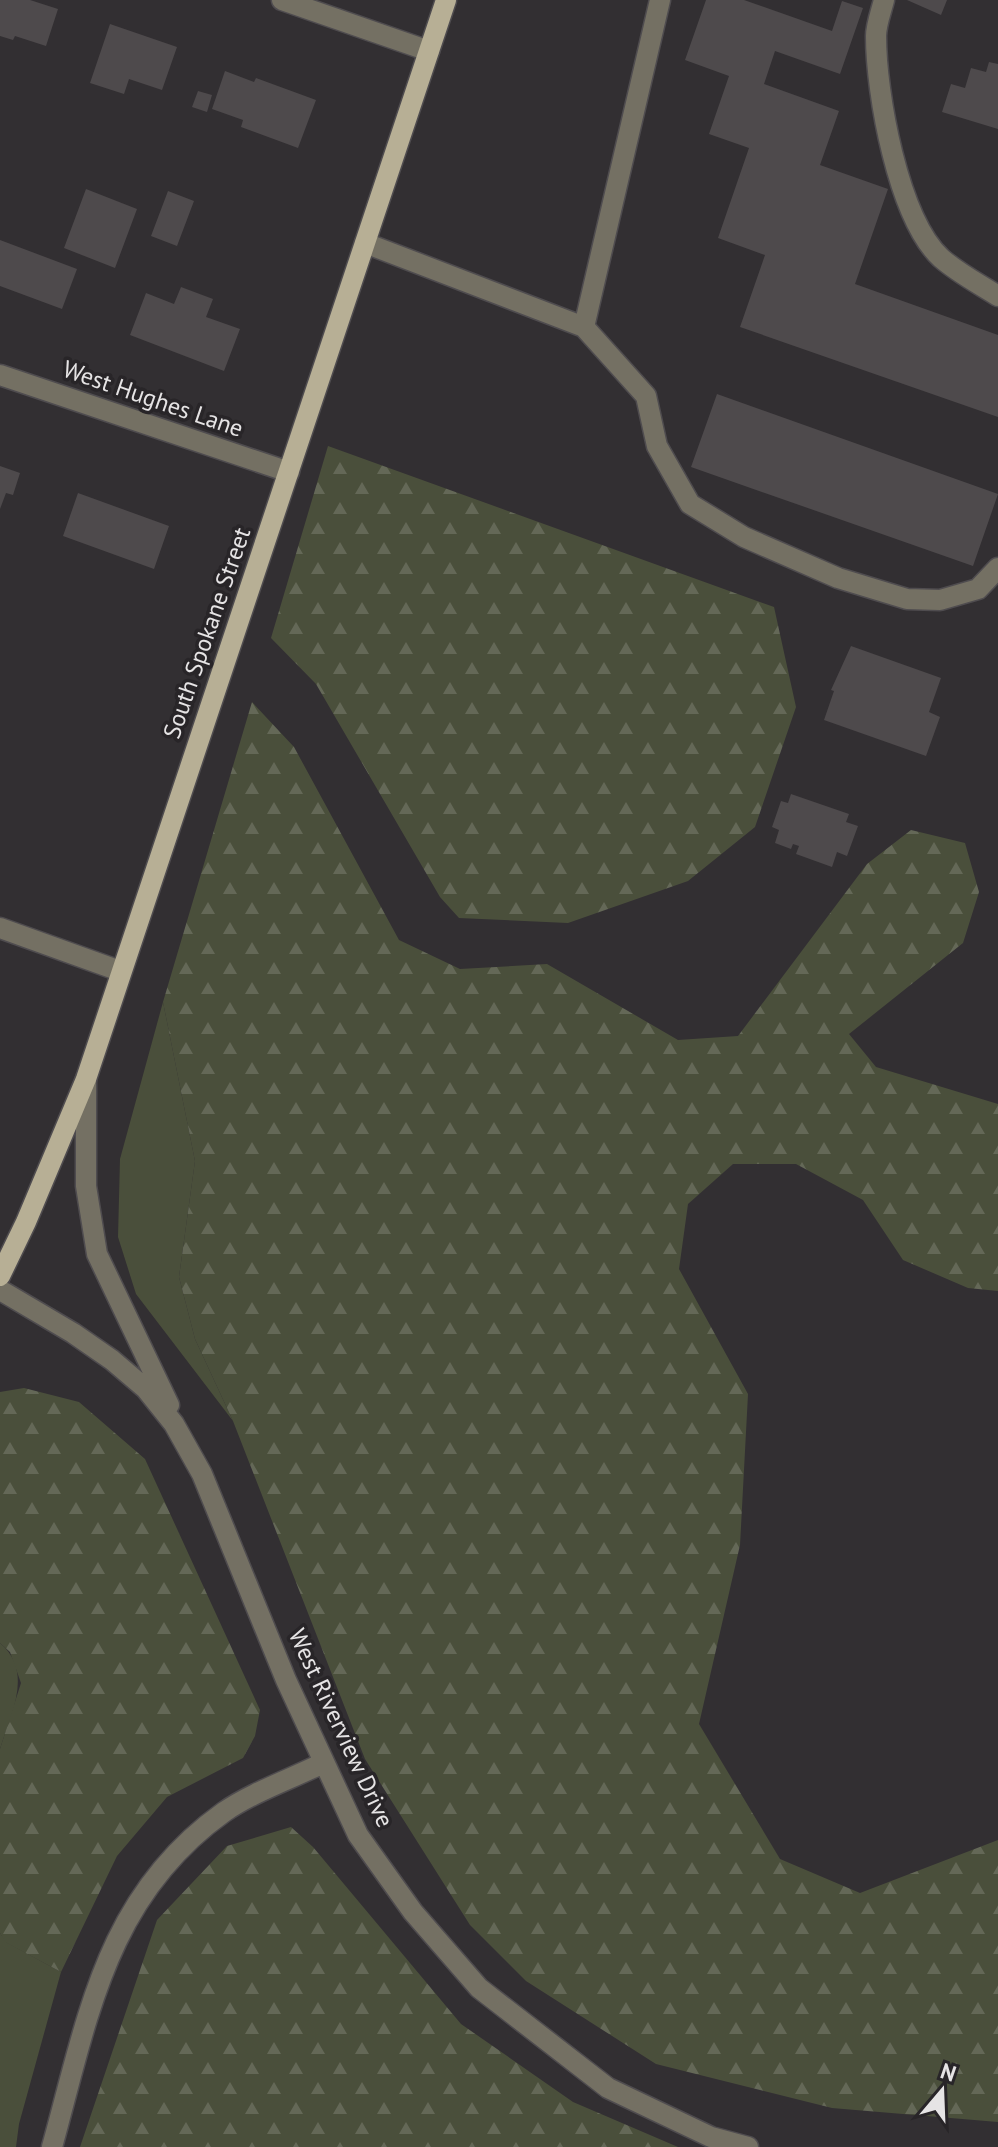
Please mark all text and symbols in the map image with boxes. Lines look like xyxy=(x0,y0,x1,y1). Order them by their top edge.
street label: West Hughes Lane xyxy=(59,353,247,444)
street label: South Spokane Street xyxy=(156,523,257,742)
street label: West Riverview Drive xyxy=(282,1624,401,1832)
north arrow xyxy=(902,2051,982,2131)
text: N xyxy=(937,2056,960,2088)

